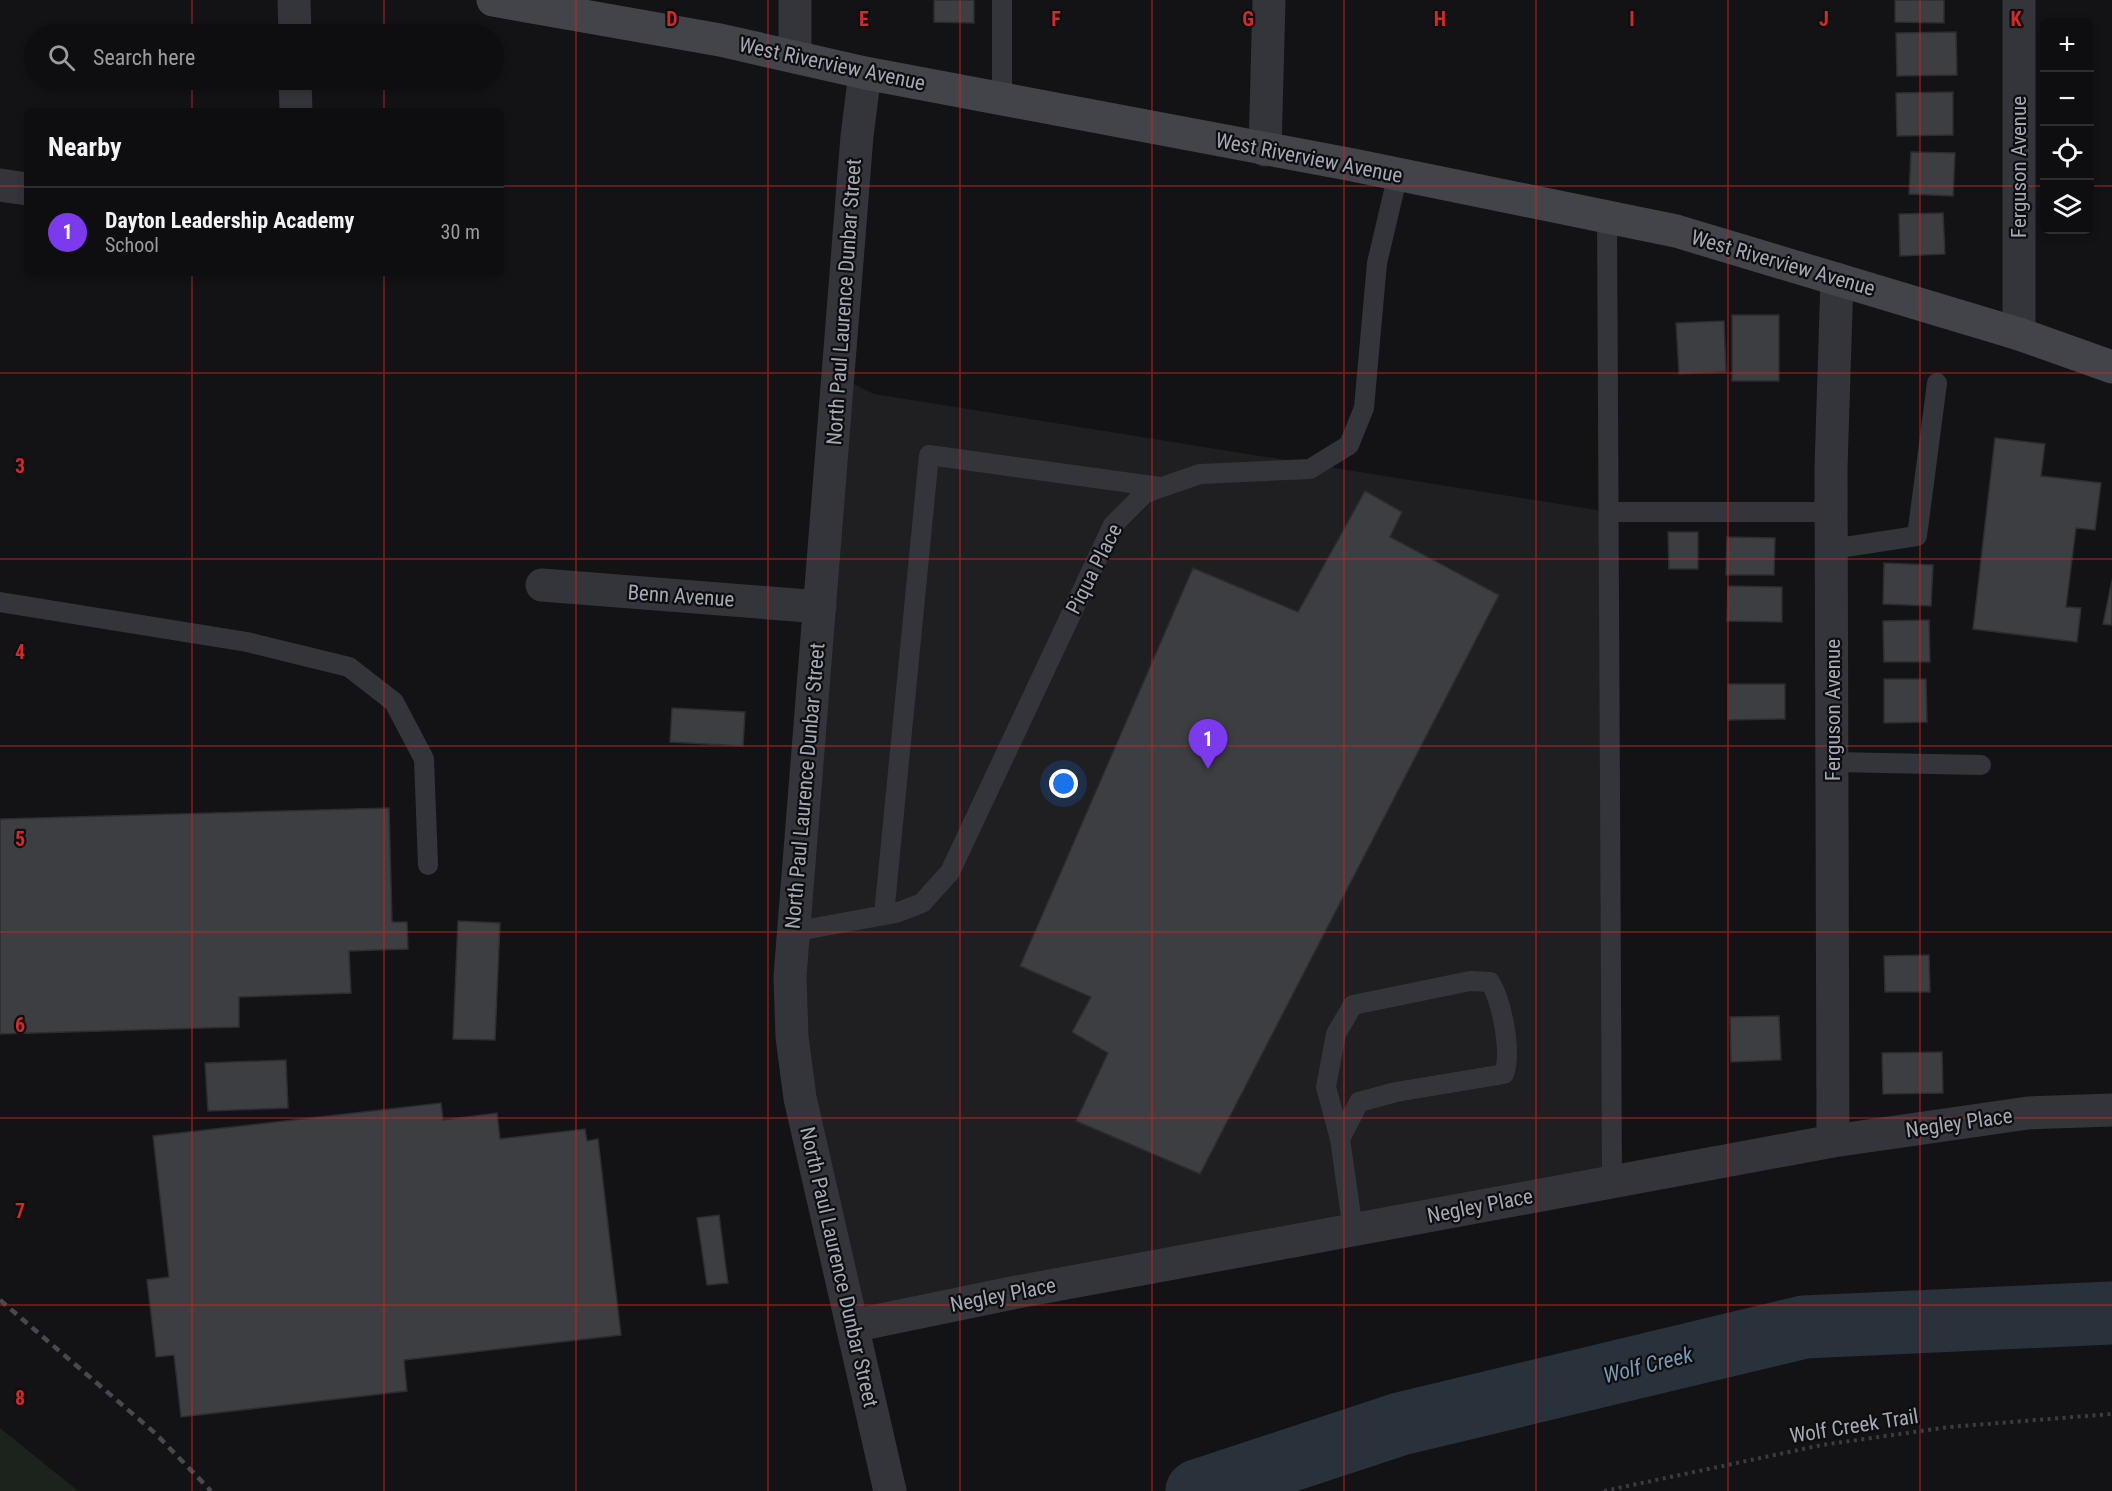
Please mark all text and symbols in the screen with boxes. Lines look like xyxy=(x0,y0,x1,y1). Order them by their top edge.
text: D xyxy=(666,7,678,31)
text: E xyxy=(859,7,869,31)
text: F xyxy=(1051,7,1061,31)
text: G xyxy=(1242,7,1254,31)
text: H xyxy=(1434,7,1446,31)
text: I xyxy=(1629,7,1635,31)
text: J xyxy=(1819,7,1829,31)
text: K xyxy=(2010,7,2022,31)
map controls xyxy=(2040,18,2094,234)
button: + xyxy=(2040,18,2094,72)
search box xyxy=(24,24,504,90)
street label: West Riverview Avenue xyxy=(737,33,928,96)
icon: search xyxy=(45,41,78,74)
text: Search here xyxy=(93,45,195,70)
button: − xyxy=(2040,72,2094,126)
street label: Ferguson Avenue xyxy=(2007,96,2031,238)
button: locate xyxy=(2040,126,2094,180)
street label: West Riverview Avenue xyxy=(1213,128,1405,188)
text: Nearby xyxy=(48,132,122,162)
street label: North Paul Laurence Dunbar Street xyxy=(822,158,866,446)
button: layers xyxy=(2040,180,2094,234)
text: Dayton Leadership Academy xyxy=(105,208,354,233)
text: 1 xyxy=(62,220,73,244)
text: 30 m xyxy=(441,220,480,244)
street label: West Riverview Avenue xyxy=(1688,225,1878,301)
text: School xyxy=(105,233,159,257)
text: 3 xyxy=(15,454,25,478)
street label: Piqua Place xyxy=(1061,520,1127,618)
street label: Benn Avenue xyxy=(627,580,735,612)
street label: Ferguson Avenue xyxy=(1821,639,1845,781)
text: 4 xyxy=(15,640,25,664)
street label: North Paul Laurence Dunbar Street xyxy=(781,642,829,930)
pin: 1 xyxy=(1188,720,1228,769)
your location xyxy=(1049,769,1078,798)
text: 5 xyxy=(15,827,25,851)
text: 6 xyxy=(15,1013,25,1037)
street label: Negley Place xyxy=(1904,1104,2014,1142)
street label: North Paul Laurence Dunbar Street xyxy=(795,1125,883,1409)
street label: Negley Place xyxy=(1425,1184,1535,1228)
text: 7 xyxy=(15,1199,25,1223)
street label: Negley Place xyxy=(948,1273,1058,1317)
water label: Wolf Creek xyxy=(1601,1342,1696,1388)
text: 8 xyxy=(15,1386,25,1410)
street label: Wolf Creek Trail xyxy=(1788,1404,1920,1448)

